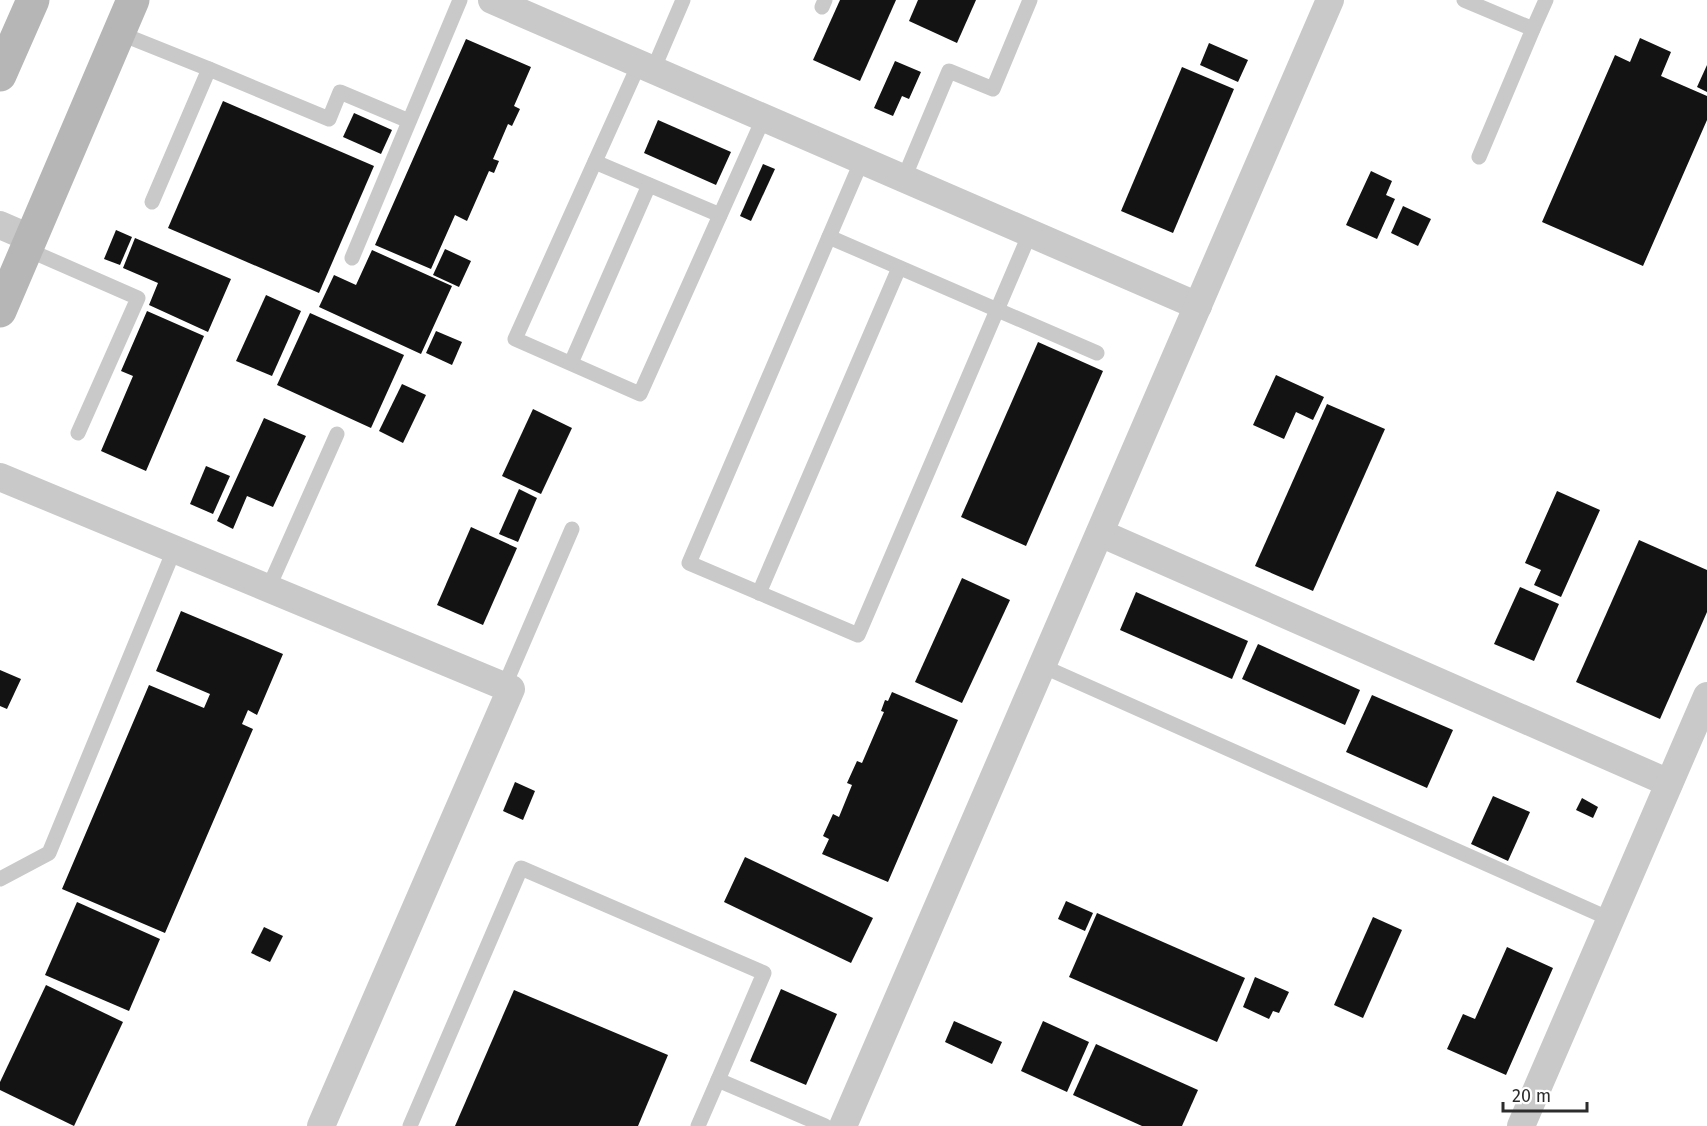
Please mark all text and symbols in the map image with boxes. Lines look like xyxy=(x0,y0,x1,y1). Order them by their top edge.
scale bar xyxy=(1503,1075,1587,1113)
text: 20 m xyxy=(1512,1085,1551,1107)

